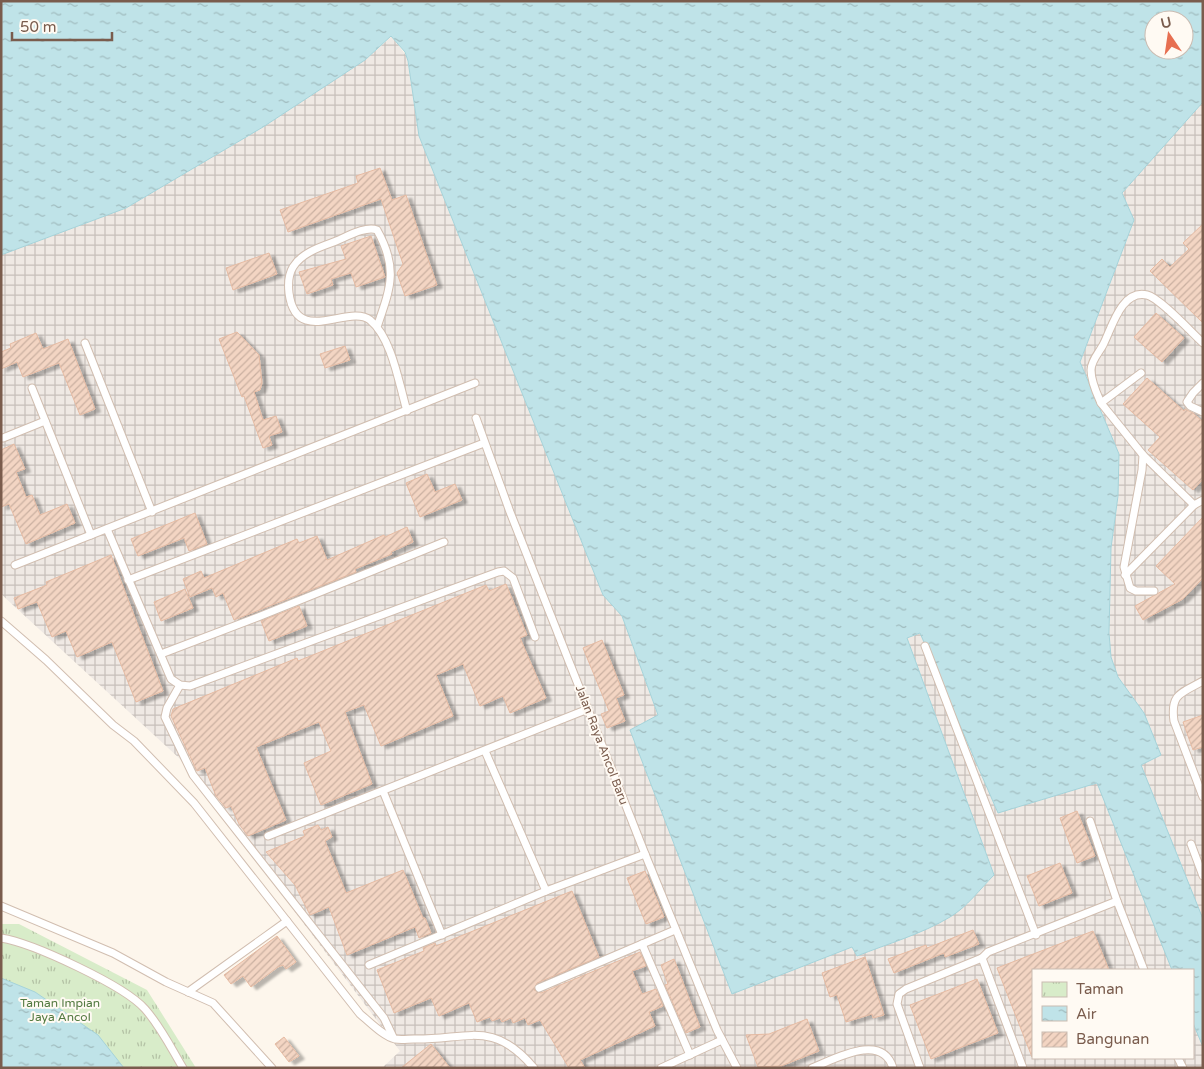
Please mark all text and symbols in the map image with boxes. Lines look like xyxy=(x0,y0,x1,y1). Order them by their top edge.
scale bar xyxy=(12,10,112,42)
north arrow xyxy=(1144,10,1194,60)
text: U xyxy=(1159,13,1173,32)
text: 50 m xyxy=(20,18,57,36)
street label: Jalan Raya Ancol Baru xyxy=(573,683,631,807)
legend xyxy=(1032,969,1194,1059)
text: Taman xyxy=(1076,980,1124,998)
park label: Taman Impian Jaya Ancol xyxy=(20,996,100,1024)
text: Air xyxy=(1076,1005,1097,1023)
text: Bangunan xyxy=(1076,1030,1149,1048)

